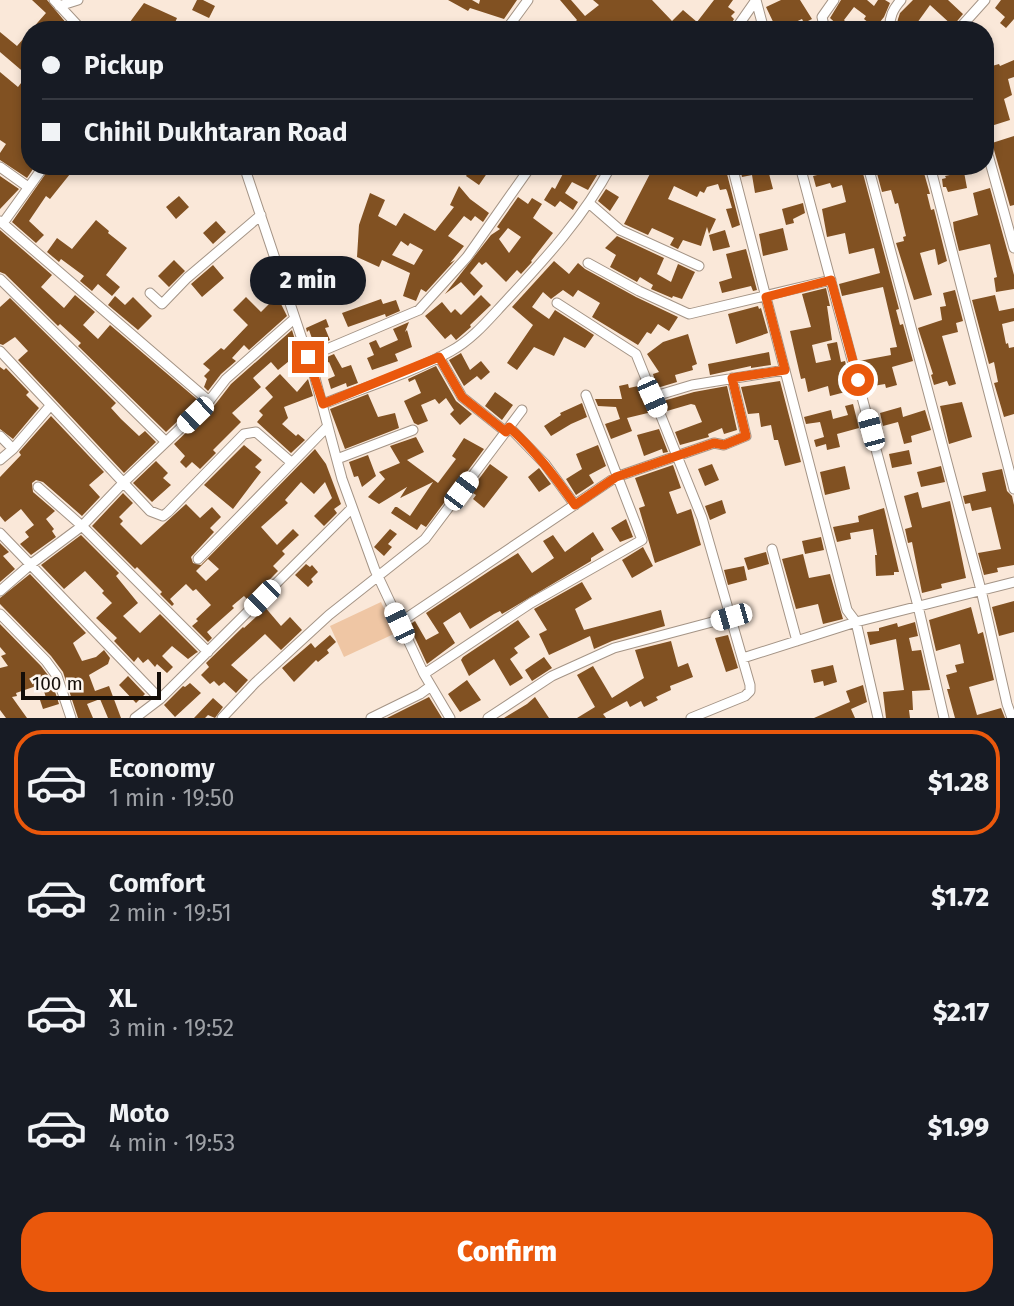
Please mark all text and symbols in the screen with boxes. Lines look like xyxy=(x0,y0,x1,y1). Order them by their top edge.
text: Pickup xyxy=(84,50,164,81)
text: Chihil Dukhtaran Road xyxy=(84,117,348,148)
callout: 2 min xyxy=(250,256,366,304)
text: 2 min xyxy=(280,266,336,294)
route end xyxy=(292,341,324,373)
route start xyxy=(842,364,874,396)
car xyxy=(634,374,671,420)
car xyxy=(173,393,218,437)
car xyxy=(856,407,887,453)
car xyxy=(440,468,483,514)
car xyxy=(240,576,285,620)
car xyxy=(381,600,418,646)
car xyxy=(708,601,755,633)
scale bar xyxy=(21,669,161,701)
text: 100 m xyxy=(32,672,83,695)
icon: car xyxy=(25,751,88,814)
text: Economy xyxy=(109,753,215,784)
text: $1.28 xyxy=(928,767,989,798)
text: 1 min · 19:50 xyxy=(109,784,234,812)
icon: car xyxy=(25,866,88,929)
text: Comfort xyxy=(109,868,205,899)
text: $1.72 xyxy=(931,882,989,913)
text: 2 min · 19:51 xyxy=(109,899,232,927)
icon: car xyxy=(25,981,88,1044)
text: XL xyxy=(109,983,137,1014)
text: $2.17 xyxy=(933,997,989,1028)
text: 3 min · 19:52 xyxy=(109,1014,234,1042)
icon: car xyxy=(25,1096,88,1159)
text: Moto xyxy=(109,1098,169,1129)
text: $1.99 xyxy=(928,1112,989,1143)
text: 4 min · 19:53 xyxy=(109,1129,235,1157)
button: Confirm xyxy=(21,1212,993,1292)

